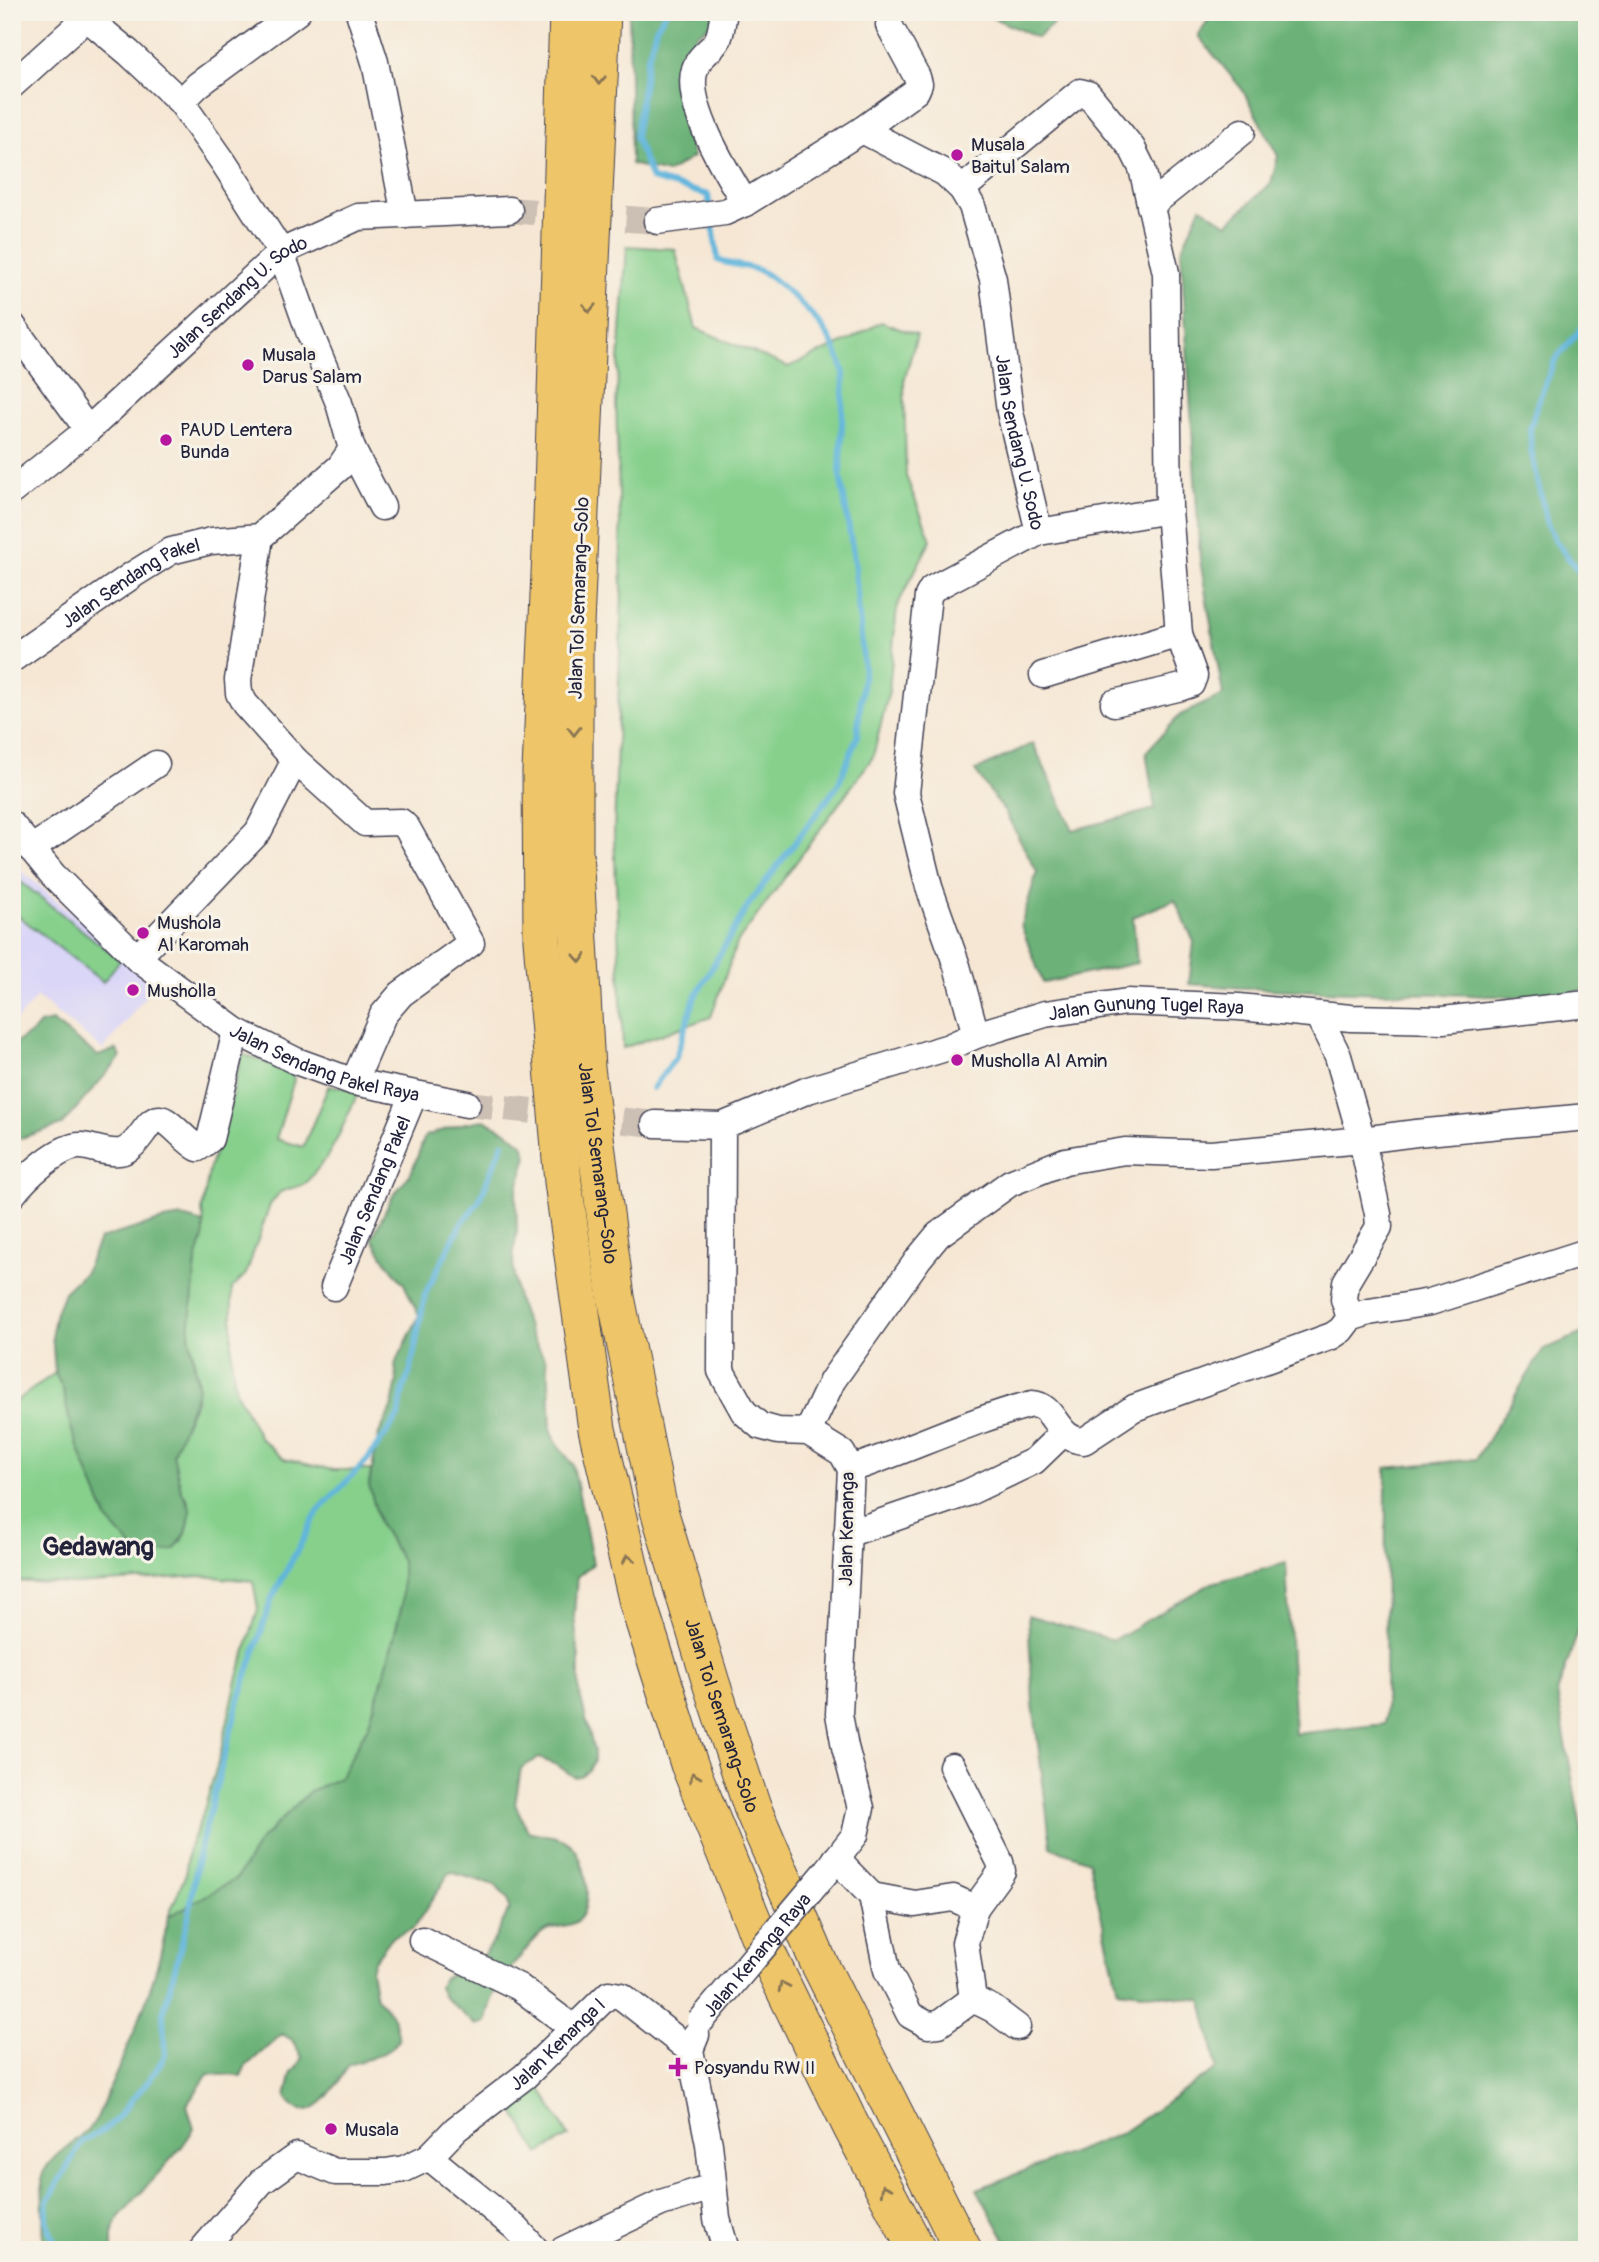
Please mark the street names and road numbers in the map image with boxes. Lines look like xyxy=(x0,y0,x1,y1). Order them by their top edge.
street label: Jalan Sendang U. Sodo xyxy=(162,231,311,364)
street label: Jalan Sendang U. Sodo xyxy=(990,353,1049,533)
street label: Jalan Tol Semarang–Solo xyxy=(563,496,595,700)
street label: Jalan Sendang Pakel xyxy=(57,533,202,634)
street label: Jalan Gunung Tugel Raya xyxy=(1047,991,1245,1026)
street label: Jalan Sendang Pakel Raya xyxy=(225,1019,421,1107)
street label: Jalan Tol Semarang–Solo xyxy=(573,1062,623,1265)
street label: Jalan Sendang Pakel xyxy=(334,1112,417,1268)
street label: Jalan Kenanga xyxy=(834,1472,860,1586)
street label: Jalan Tol Semarang–Solo xyxy=(679,1615,764,1816)
street label: Jalan Kenanga Raya xyxy=(698,1888,817,2022)
street label: Jalan Kenanga I xyxy=(505,1993,611,2096)

